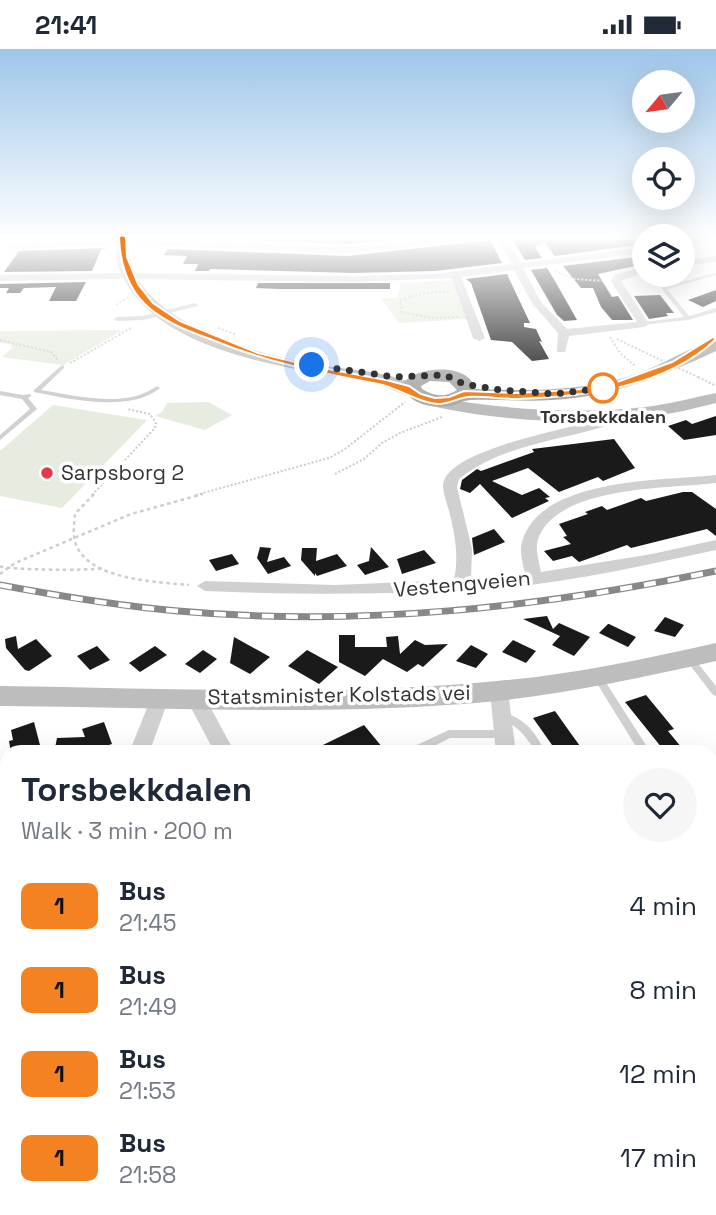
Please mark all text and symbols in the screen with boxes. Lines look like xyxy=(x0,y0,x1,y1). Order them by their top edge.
text: 21:41 xyxy=(35,8,97,42)
north arrow xyxy=(632,70,695,133)
map controls xyxy=(632,70,695,287)
button: locate xyxy=(632,147,695,210)
button: layers xyxy=(632,224,695,287)
your location xyxy=(294,347,329,382)
marker: Torsbekkdalen xyxy=(588,373,618,403)
place label: Torsbekkdalen xyxy=(540,405,666,428)
place label: Sarpsborg 2 xyxy=(61,459,184,486)
marker: Sarpsborg 2 xyxy=(39,465,55,481)
street label: Vestengveien xyxy=(392,564,532,603)
street label: Statsminister Kolstads vei xyxy=(207,679,471,710)
button: heart xyxy=(623,768,697,842)
text: Torsbekkdalen xyxy=(21,769,252,811)
text: Walk · 3 min · 200 m xyxy=(21,816,233,846)
text: Bus xyxy=(119,874,166,908)
text: 4 min xyxy=(629,889,697,923)
text: 1 xyxy=(54,890,65,921)
text: 21:45 xyxy=(119,908,176,938)
text: Bus xyxy=(119,958,166,992)
text: 8 min xyxy=(629,973,697,1007)
text: 1 xyxy=(54,974,65,1005)
text: 21:49 xyxy=(119,992,177,1022)
text: Bus xyxy=(119,1042,166,1076)
text: 12 min xyxy=(619,1057,697,1091)
text: 1 xyxy=(54,1058,65,1089)
text: 21:53 xyxy=(119,1076,176,1106)
text: Bus xyxy=(119,1126,166,1160)
text: 17 min xyxy=(620,1141,697,1175)
text: 1 xyxy=(54,1142,65,1173)
text: 21:58 xyxy=(119,1160,176,1190)

